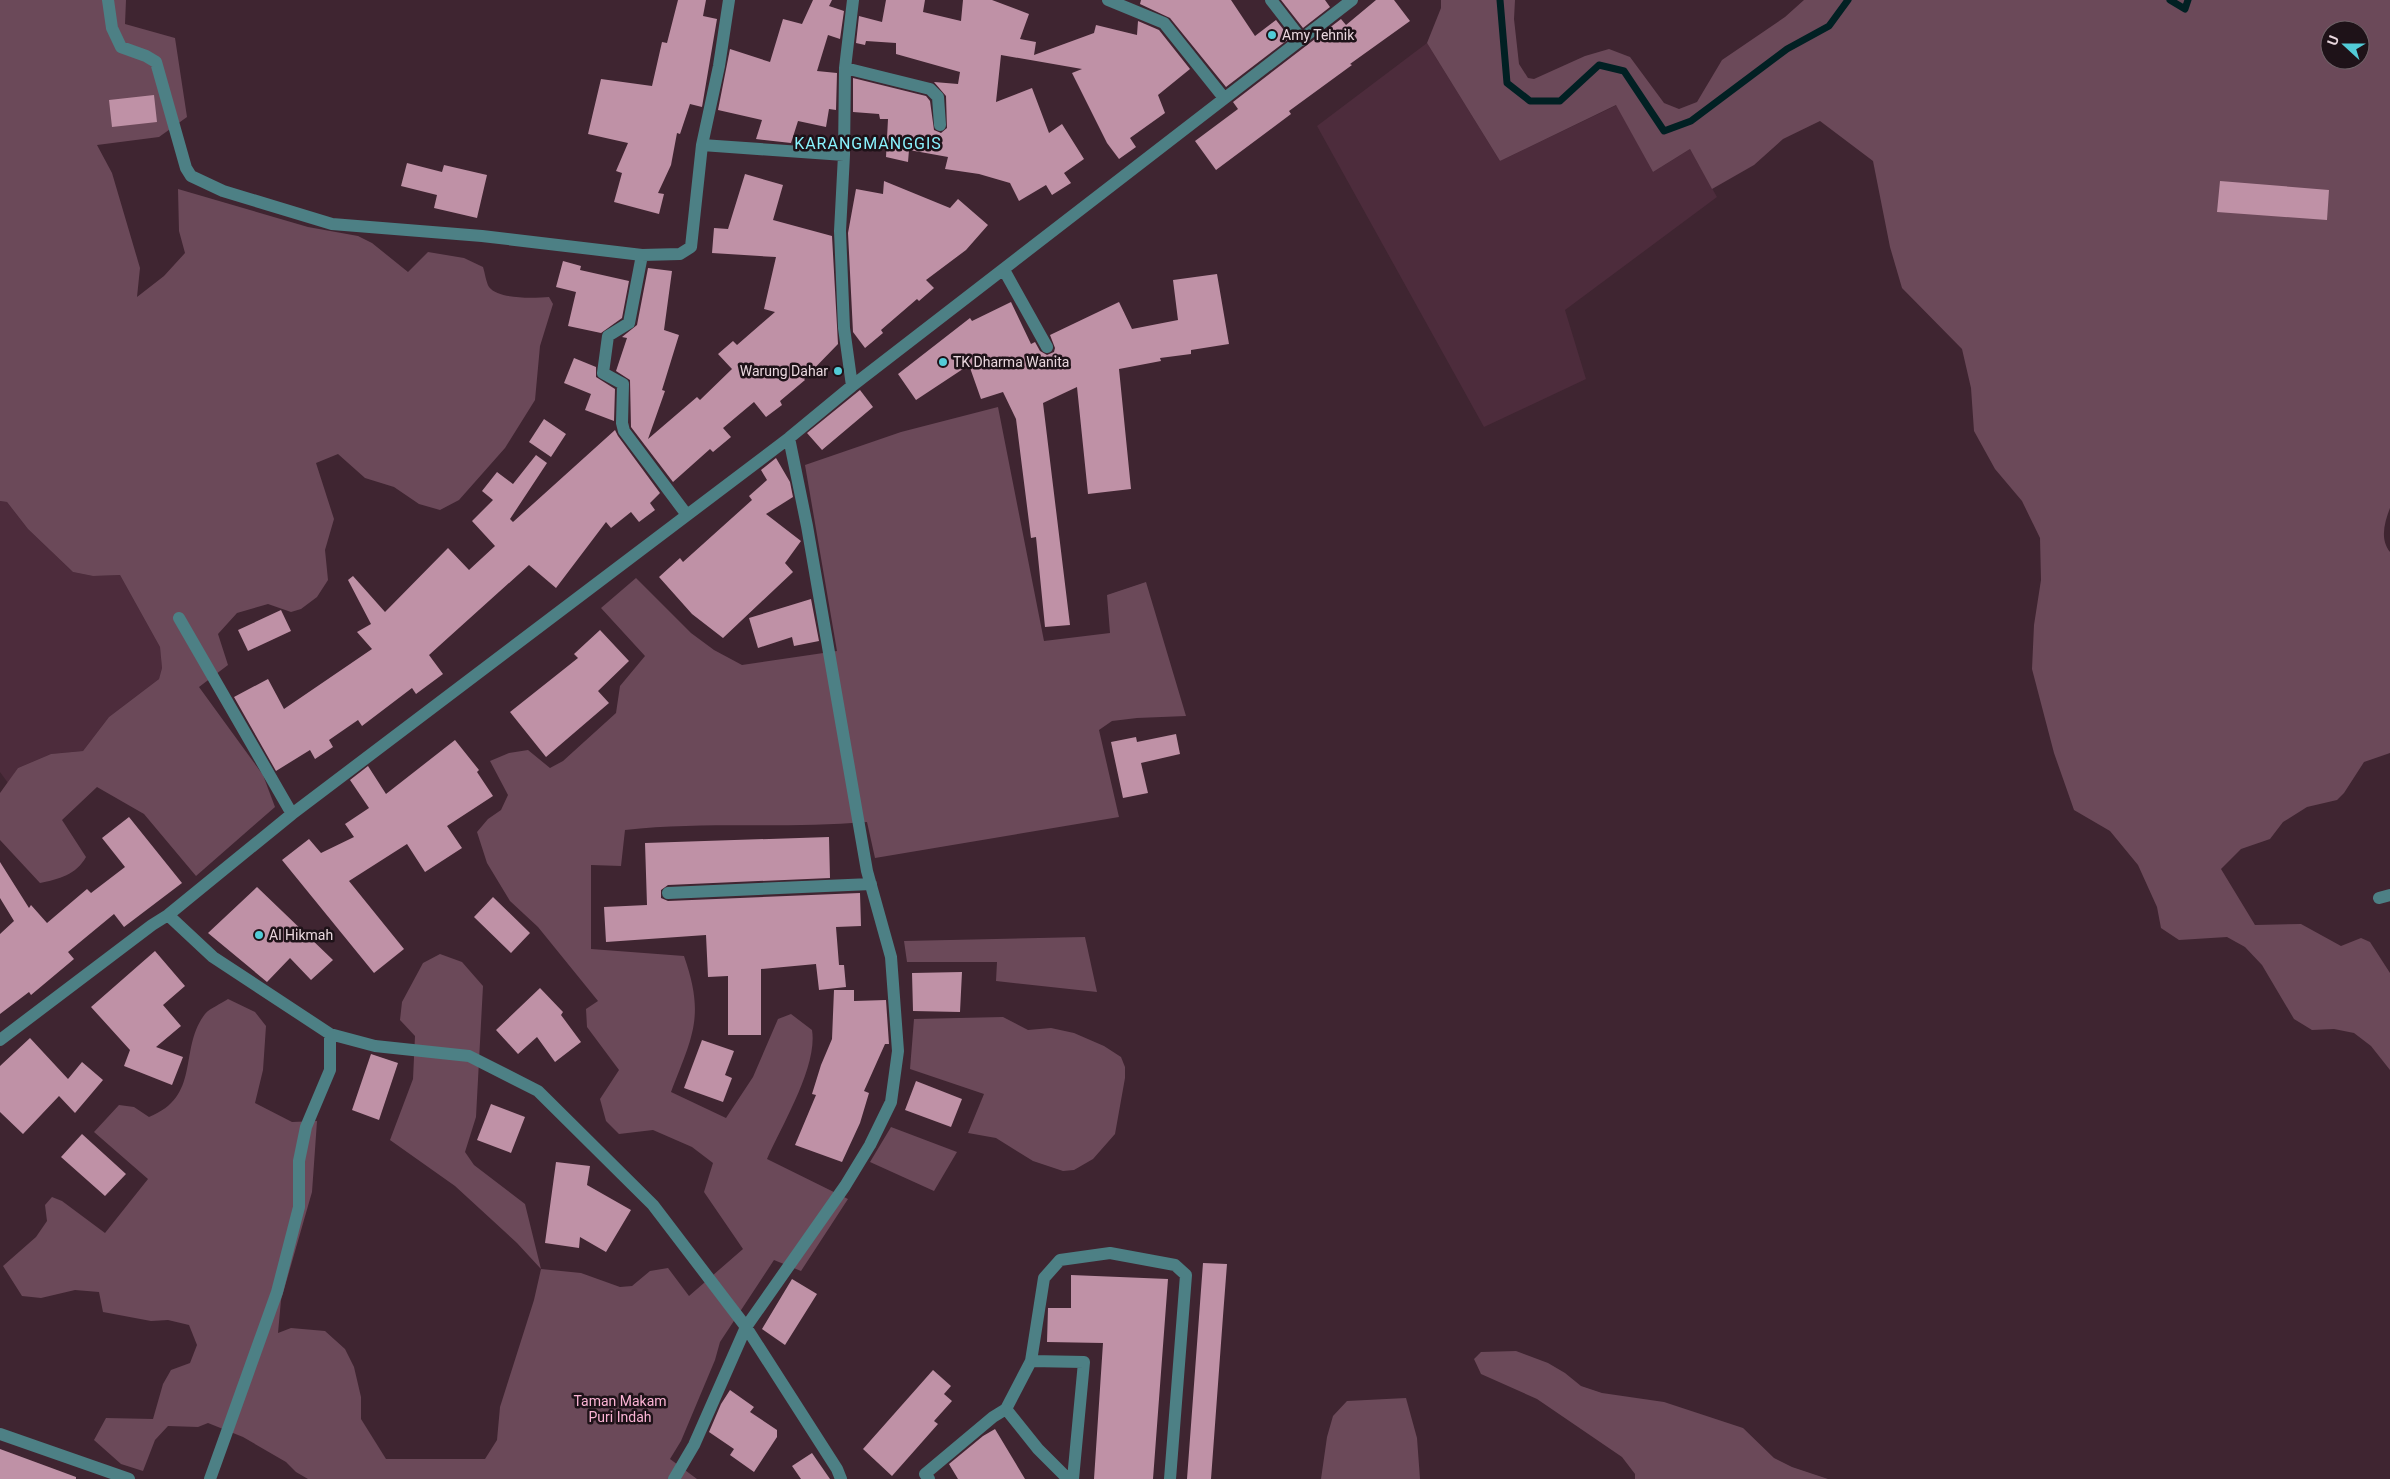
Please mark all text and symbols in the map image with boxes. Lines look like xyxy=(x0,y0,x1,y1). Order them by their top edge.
north arrow xyxy=(2320,20,2370,70)
place label: Amy Tehnik xyxy=(1282,27,1355,43)
marker: Amy Tehnik xyxy=(1266,29,1278,41)
text: U xyxy=(2324,33,2342,48)
district label: KARANGMANGGIS xyxy=(794,134,942,153)
place label: TK Dharma Wanita xyxy=(953,354,1069,370)
marker: TK Dharma Wanita xyxy=(937,356,949,368)
place label: Warung Dahar xyxy=(740,363,828,379)
marker: Warung Dahar xyxy=(832,365,844,377)
place label: Al Hikmah xyxy=(269,927,333,943)
marker: Al Hikmah xyxy=(253,929,265,941)
park label: Taman Makam Puri Indah xyxy=(573,1393,667,1425)

